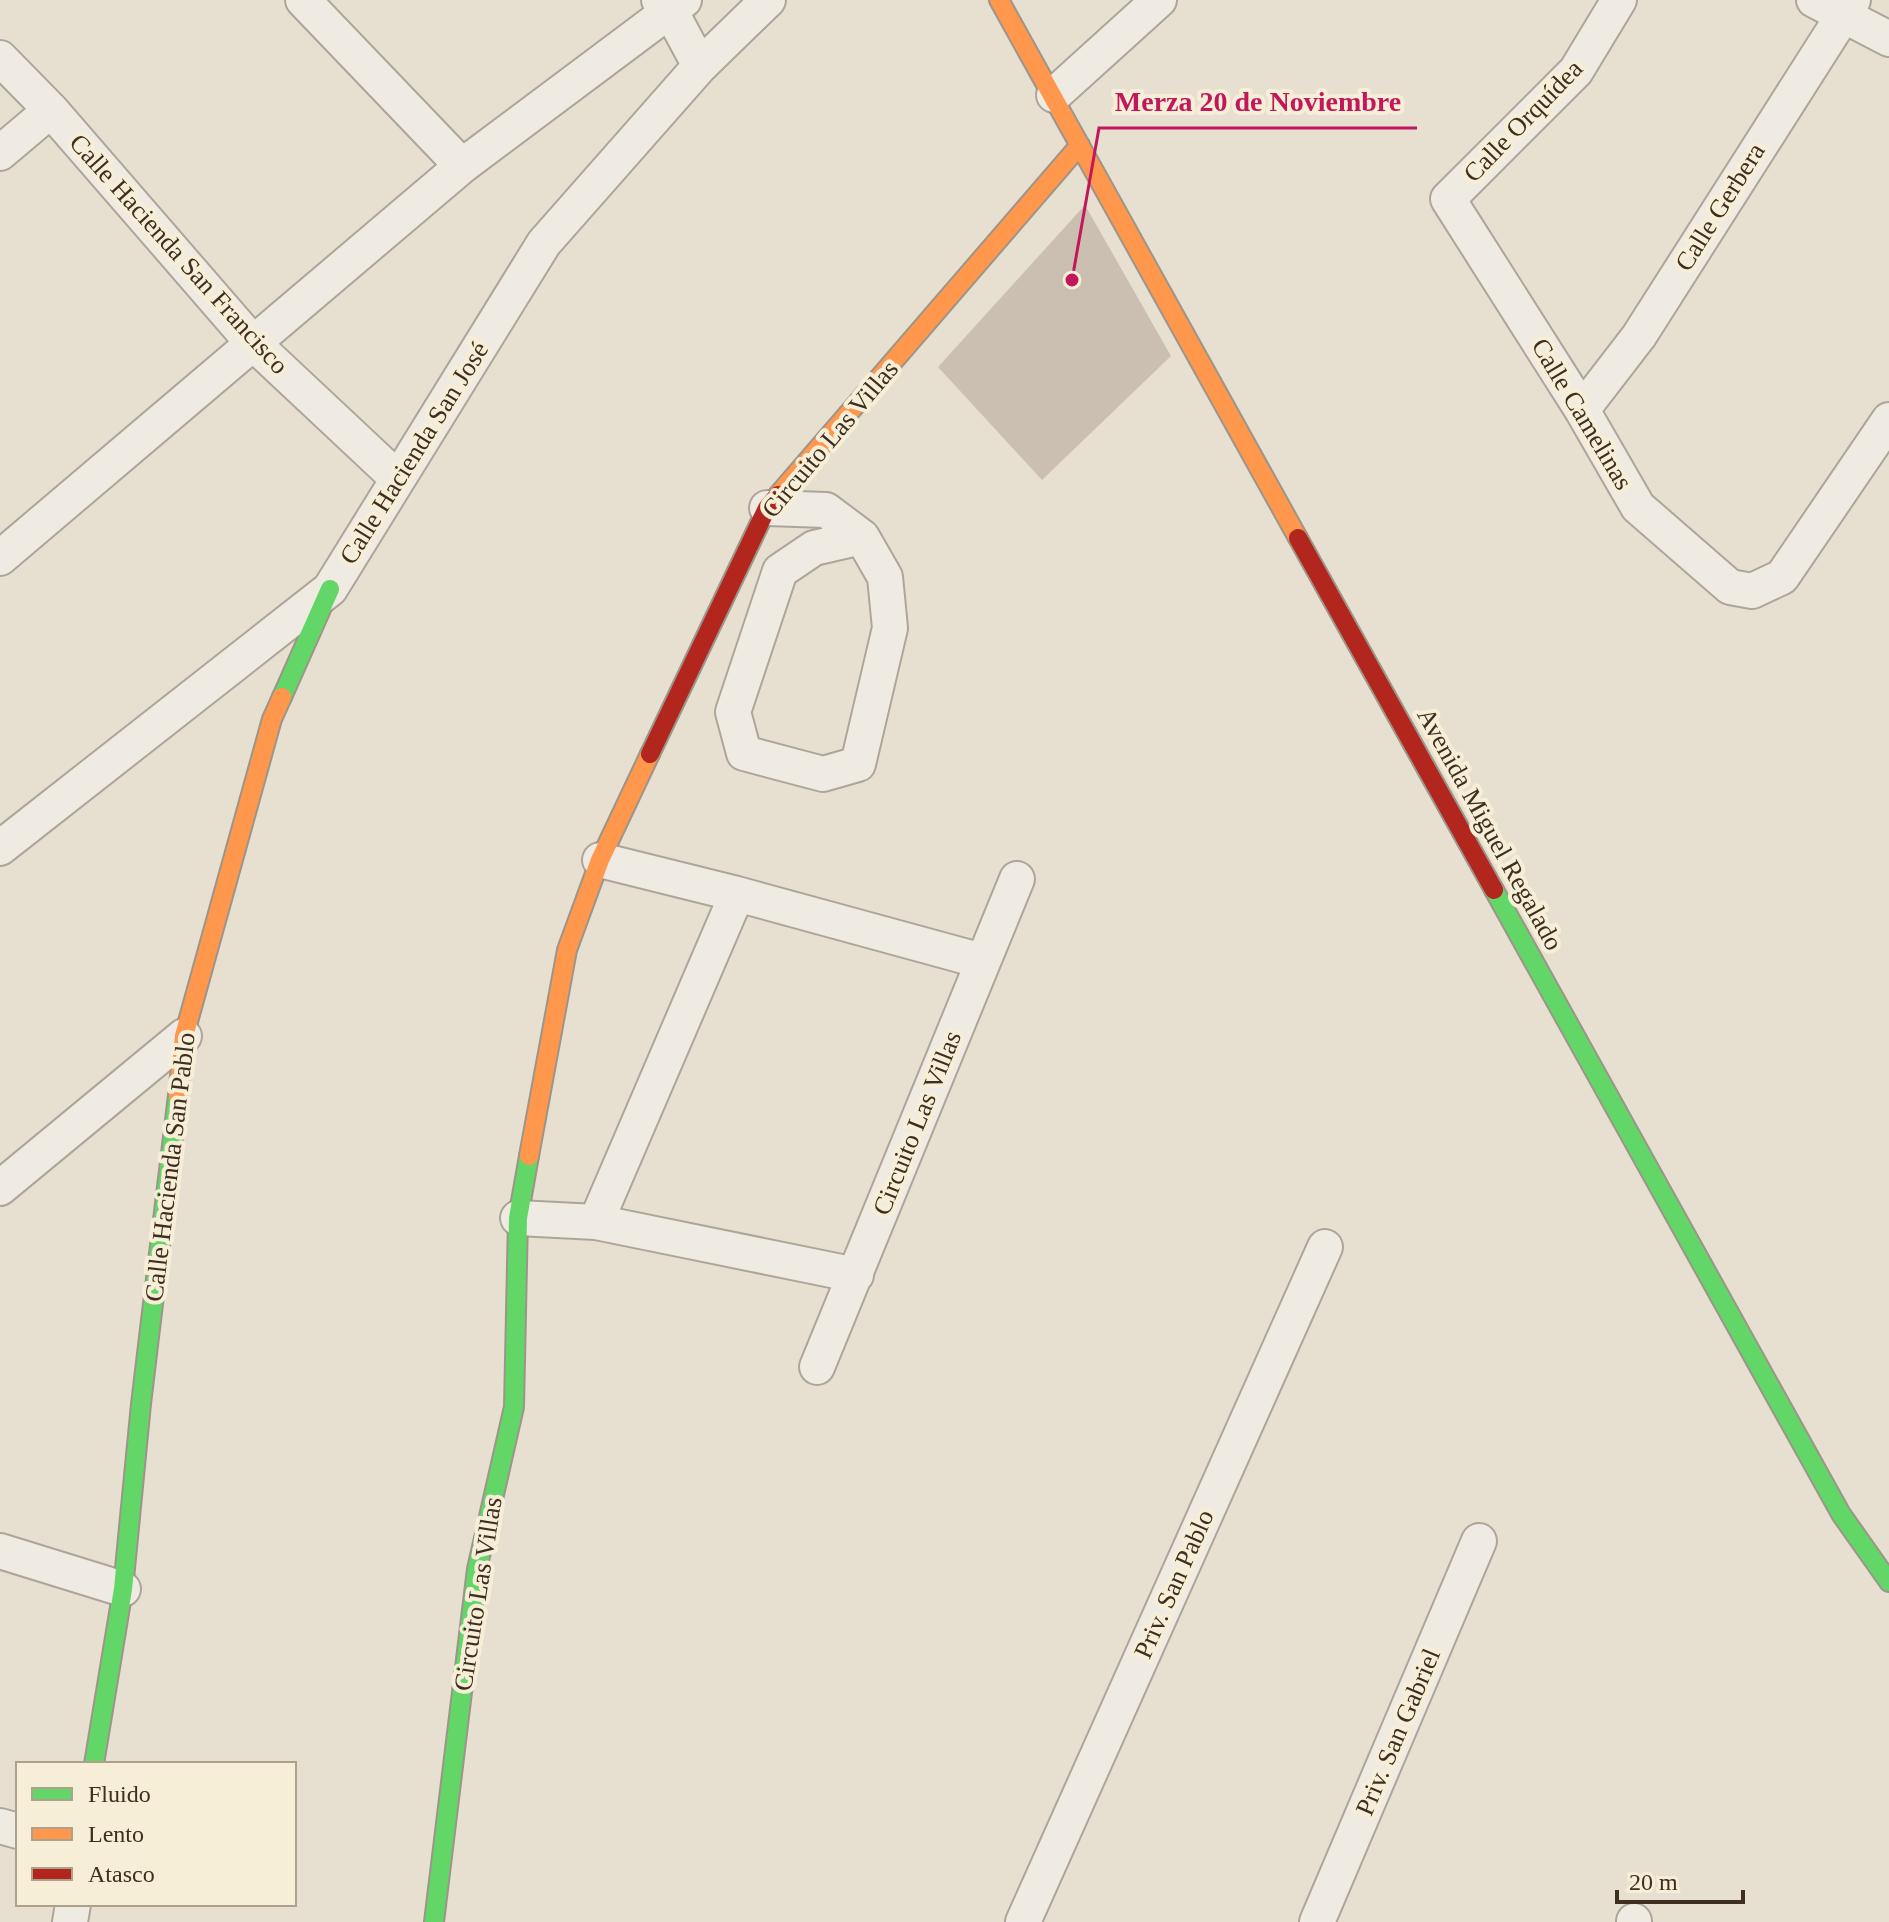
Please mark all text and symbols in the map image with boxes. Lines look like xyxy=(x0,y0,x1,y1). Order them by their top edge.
street label: Calle Orquídea xyxy=(1458,54,1589,188)
callout: Merza 20 de Noviembre xyxy=(1099,76,1417,128)
text: Merza 20 de Noviembre xyxy=(1115,86,1401,117)
street label: Calle Hacienda San Francisco xyxy=(64,128,294,380)
street label: Calle Gerbera xyxy=(1669,137,1771,276)
street label: Calle Camelinas xyxy=(1526,333,1638,495)
street label: Calle Hacienda San José xyxy=(334,337,494,569)
street label: Circuito Las Villas xyxy=(756,355,904,523)
street label: Avenida Miguel Regalado xyxy=(1411,703,1569,955)
street label: Circuito Las Villas xyxy=(867,1027,967,1219)
street label: Calle Hacienda San Pablo xyxy=(139,1031,201,1303)
street label: Circuito Las Villas xyxy=(448,1495,508,1693)
street label: Priv. San Pablo xyxy=(1128,1505,1220,1663)
street label: Priv. San Gabriel xyxy=(1350,1644,1446,1820)
legend xyxy=(16,1762,296,1906)
text: Fluido xyxy=(88,1781,151,1807)
text: Lento xyxy=(88,1821,144,1847)
scale bar xyxy=(1617,1854,1743,1904)
text: Atasco xyxy=(88,1861,155,1887)
text: 20 m xyxy=(1629,1869,1678,1895)

